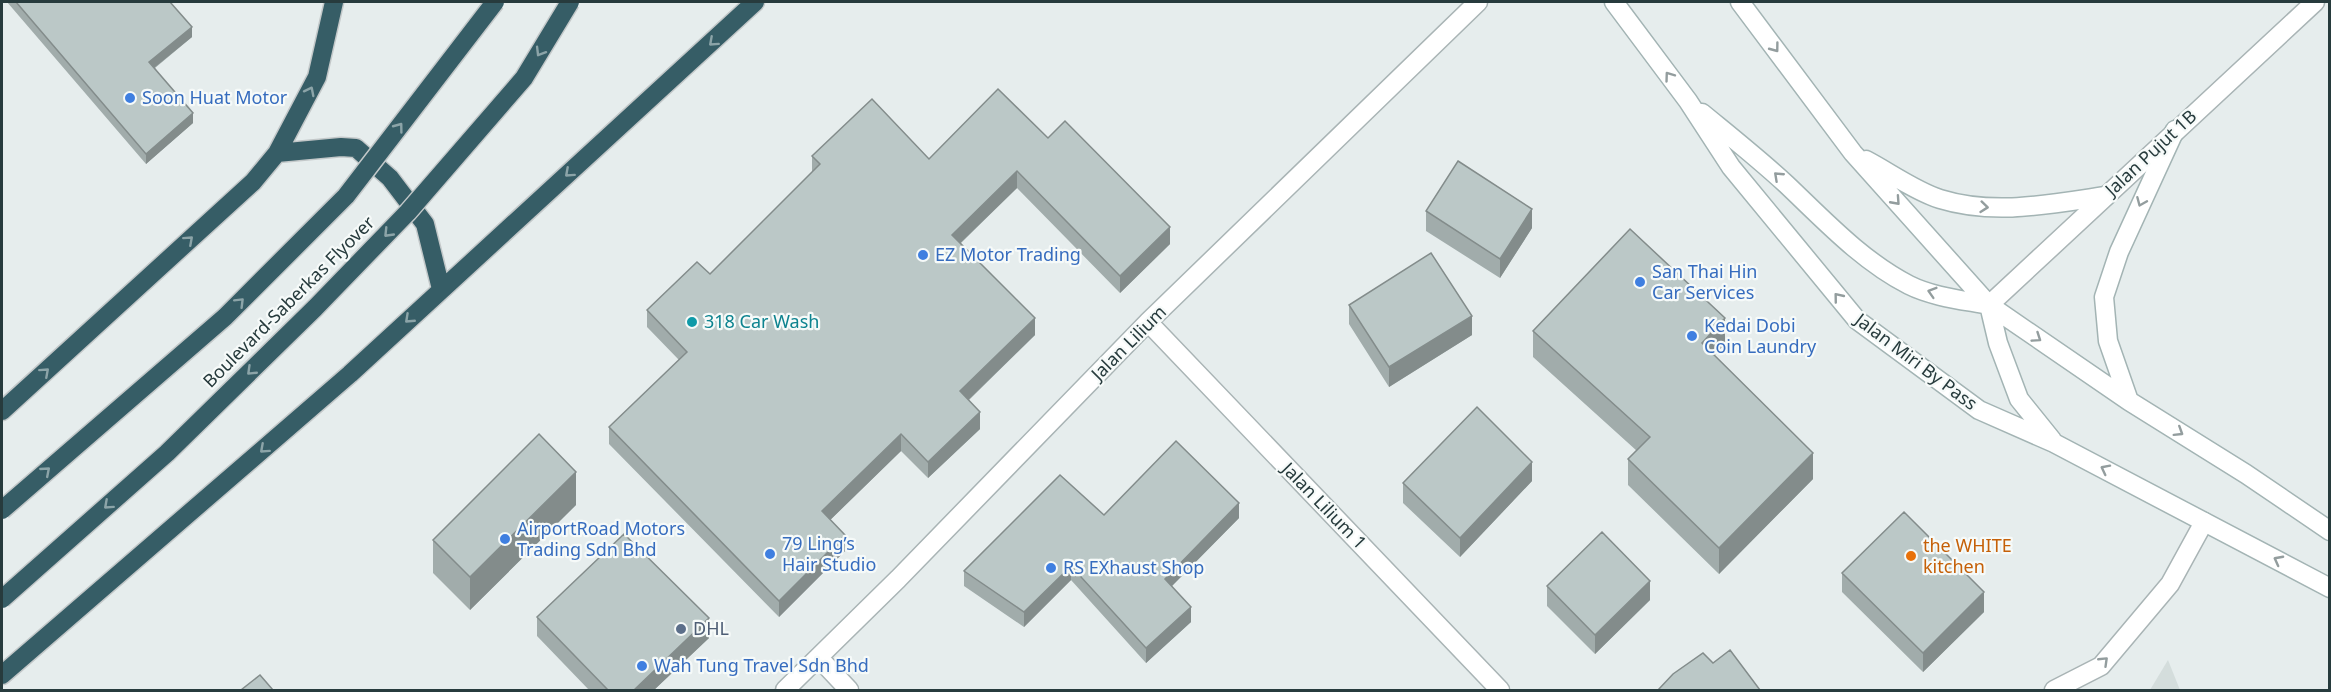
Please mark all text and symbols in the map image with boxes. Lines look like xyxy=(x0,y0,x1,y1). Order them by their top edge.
one-way arrow xyxy=(709,35,719,46)
one-way arrow xyxy=(1767,42,1778,53)
one-way arrow xyxy=(536,46,547,56)
one-way arrow xyxy=(1665,71,1676,82)
place label: Soon Huat Motor xyxy=(142,85,288,109)
one-way arrow xyxy=(302,86,314,97)
marker: Soon Huat Motor xyxy=(123,91,137,105)
street label: Jalan Pujut 1B xyxy=(2098,104,2201,202)
one-way arrow xyxy=(392,123,403,134)
one-way arrow xyxy=(565,166,575,177)
one-way arrow xyxy=(1774,172,1784,183)
one-way arrow xyxy=(1889,194,1900,205)
one-way arrow xyxy=(2136,195,2148,206)
one-way arrow xyxy=(1979,200,1988,213)
street label: Boulevard-Saberkas Flyover xyxy=(197,210,380,392)
one-way arrow xyxy=(384,226,395,236)
one-way arrow xyxy=(182,237,193,248)
place label: EZ Motor Trading xyxy=(935,242,1081,266)
marker: EZ Motor Trading xyxy=(916,248,930,262)
place label: San Thai Hin Car Services xyxy=(1652,259,1757,304)
marker: San Thai Hin Car Services xyxy=(1633,275,1647,289)
one-way arrow xyxy=(1927,287,1938,300)
one-way arrow xyxy=(1834,293,1845,304)
one-way arrow xyxy=(233,298,244,308)
street label: Jalan Lilium xyxy=(1084,300,1171,386)
street label: Jalan Miri By Pass xyxy=(1849,306,1983,415)
place label: 318 Car Wash xyxy=(704,309,819,333)
one-way arrow xyxy=(406,312,416,323)
place label: Kedai Dobi Coin Laundry xyxy=(1704,313,1817,358)
marker: 318 Car Wash xyxy=(685,315,699,329)
marker: Kedai Dobi Coin Laundry xyxy=(1685,329,1699,343)
one-way arrow xyxy=(2030,331,2041,342)
one-way arrow xyxy=(247,364,258,375)
one-way arrow xyxy=(38,368,48,379)
one-way arrow xyxy=(2173,425,2183,437)
one-way arrow xyxy=(260,442,271,453)
street label: Jalan Lilium 1 xyxy=(1276,455,1372,554)
one-way arrow xyxy=(2101,465,2112,477)
one-way arrow xyxy=(39,467,50,478)
one-way arrow xyxy=(105,498,115,509)
place label: AirportRoad Motors Trading Sdn Bhd xyxy=(517,516,685,561)
place label: 79 Ling’s Hair Studio xyxy=(782,531,876,576)
marker: AirportRoad Motors Trading Sdn Bhd xyxy=(498,532,512,546)
place label: the WHITE kitchen xyxy=(1923,533,2012,578)
marker: 79 Ling’s Hair Studio xyxy=(763,547,777,561)
marker: the WHITE kitchen xyxy=(1904,549,1918,563)
place label: RS EXhaust Shop xyxy=(1063,555,1204,579)
one-way arrow xyxy=(2273,556,2284,568)
marker: RS EXhaust Shop xyxy=(1044,561,1058,575)
place label: DHL xyxy=(693,616,729,640)
marker: DHL xyxy=(674,622,688,636)
place label: Wah Tung Travel Sdn Bhd xyxy=(654,653,869,677)
one-way arrow xyxy=(2096,658,2107,669)
marker: Wah Tung Travel Sdn Bhd xyxy=(635,659,649,673)

